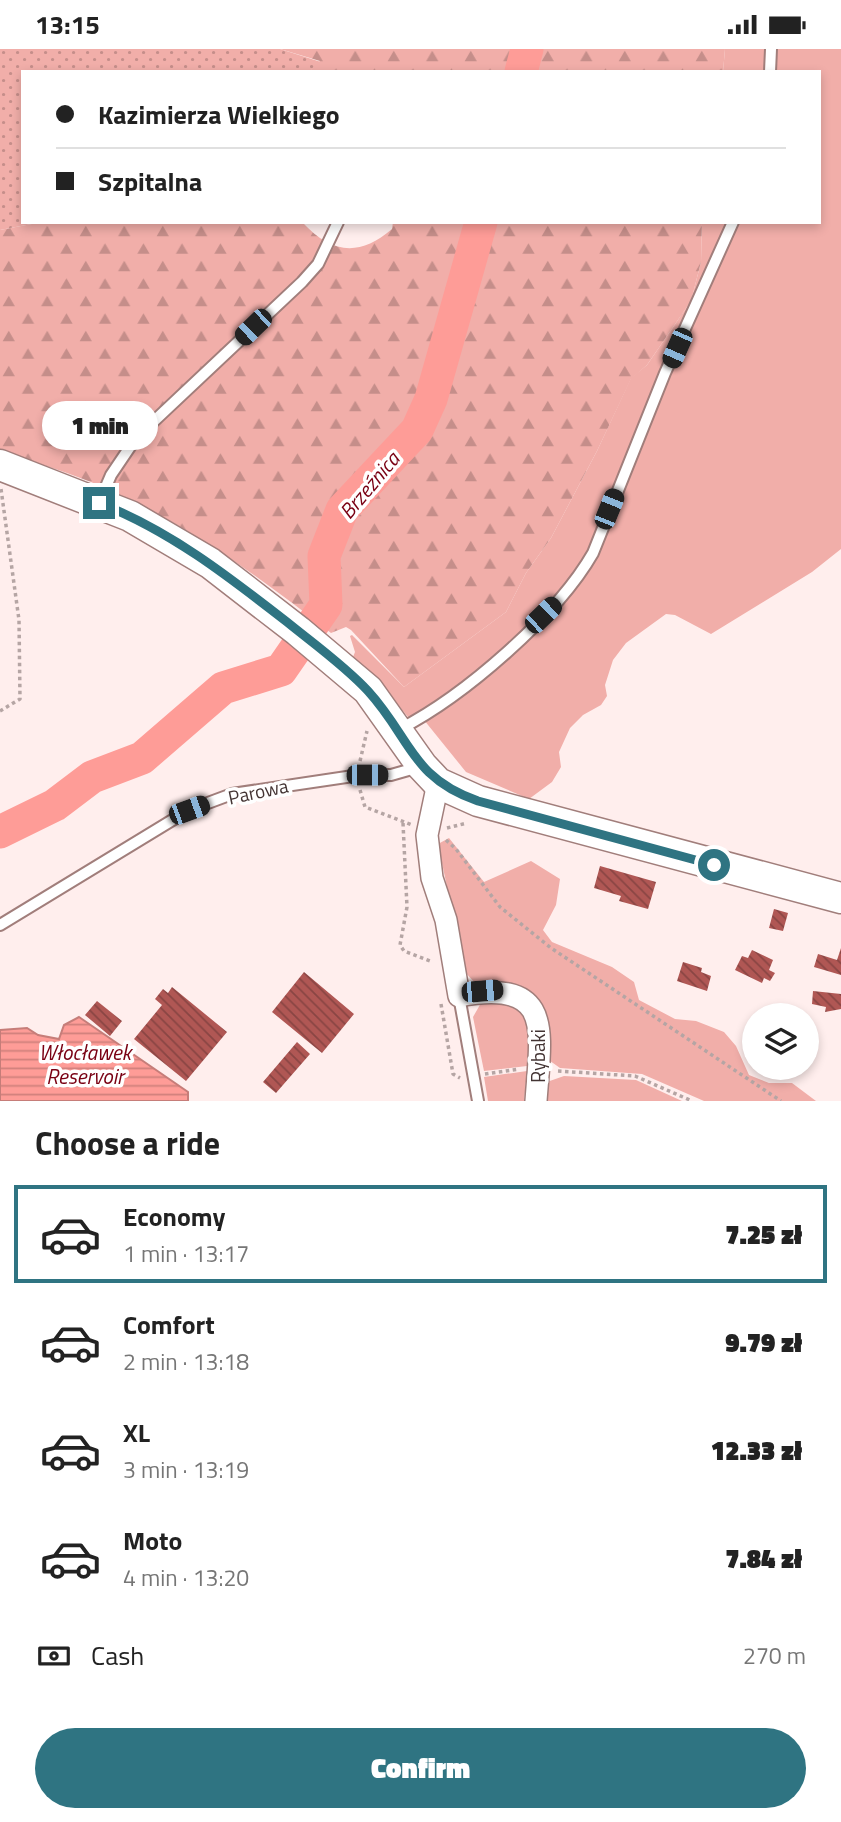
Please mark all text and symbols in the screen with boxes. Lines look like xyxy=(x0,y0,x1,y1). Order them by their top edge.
text: 13:15 xyxy=(35,5,100,44)
text: Kazimierza Wielkiego xyxy=(98,95,340,134)
text: Szpitalna xyxy=(98,162,202,201)
car xyxy=(231,305,276,349)
car xyxy=(659,325,696,371)
callout: 1 min xyxy=(41,401,157,451)
text: 1 min xyxy=(71,408,129,443)
water label: Brzeźnica xyxy=(331,443,408,526)
car xyxy=(592,486,627,532)
route end xyxy=(83,487,115,519)
car xyxy=(521,593,566,637)
car xyxy=(347,765,389,786)
street label: Parowa xyxy=(225,770,291,812)
car xyxy=(166,793,213,827)
route start xyxy=(698,849,730,881)
car xyxy=(461,979,504,1003)
map controls xyxy=(742,1003,819,1080)
button: layers xyxy=(742,1003,819,1080)
street label: Rybaki xyxy=(523,1029,552,1083)
water label: Włocławek Reservoir xyxy=(39,1036,134,1092)
text: Choose a ride xyxy=(35,1119,220,1167)
text: Economy xyxy=(123,1197,225,1236)
icon: car xyxy=(39,1203,102,1266)
text: 7.25 zł xyxy=(725,1215,802,1254)
text: 1 min · 13:17 xyxy=(123,1236,249,1271)
text: Comfort xyxy=(123,1305,215,1344)
icon: car xyxy=(39,1311,102,1374)
text: 9.79 zł xyxy=(725,1323,802,1362)
text: 2 min · 13:18 xyxy=(123,1344,249,1379)
text: XL xyxy=(123,1413,150,1452)
icon: car xyxy=(39,1419,102,1482)
text: 12.33 zł xyxy=(711,1431,802,1470)
text: 3 min · 13:19 xyxy=(123,1452,249,1487)
text: Moto xyxy=(123,1521,182,1560)
icon: car xyxy=(39,1527,102,1590)
text: 7.84 zł xyxy=(725,1539,802,1578)
text: 4 min · 13:20 xyxy=(123,1560,249,1595)
text: Cash xyxy=(91,1636,144,1675)
icon: cash xyxy=(35,1637,73,1675)
text: 270 m xyxy=(743,1638,806,1673)
button: Confirm xyxy=(35,1728,806,1808)

